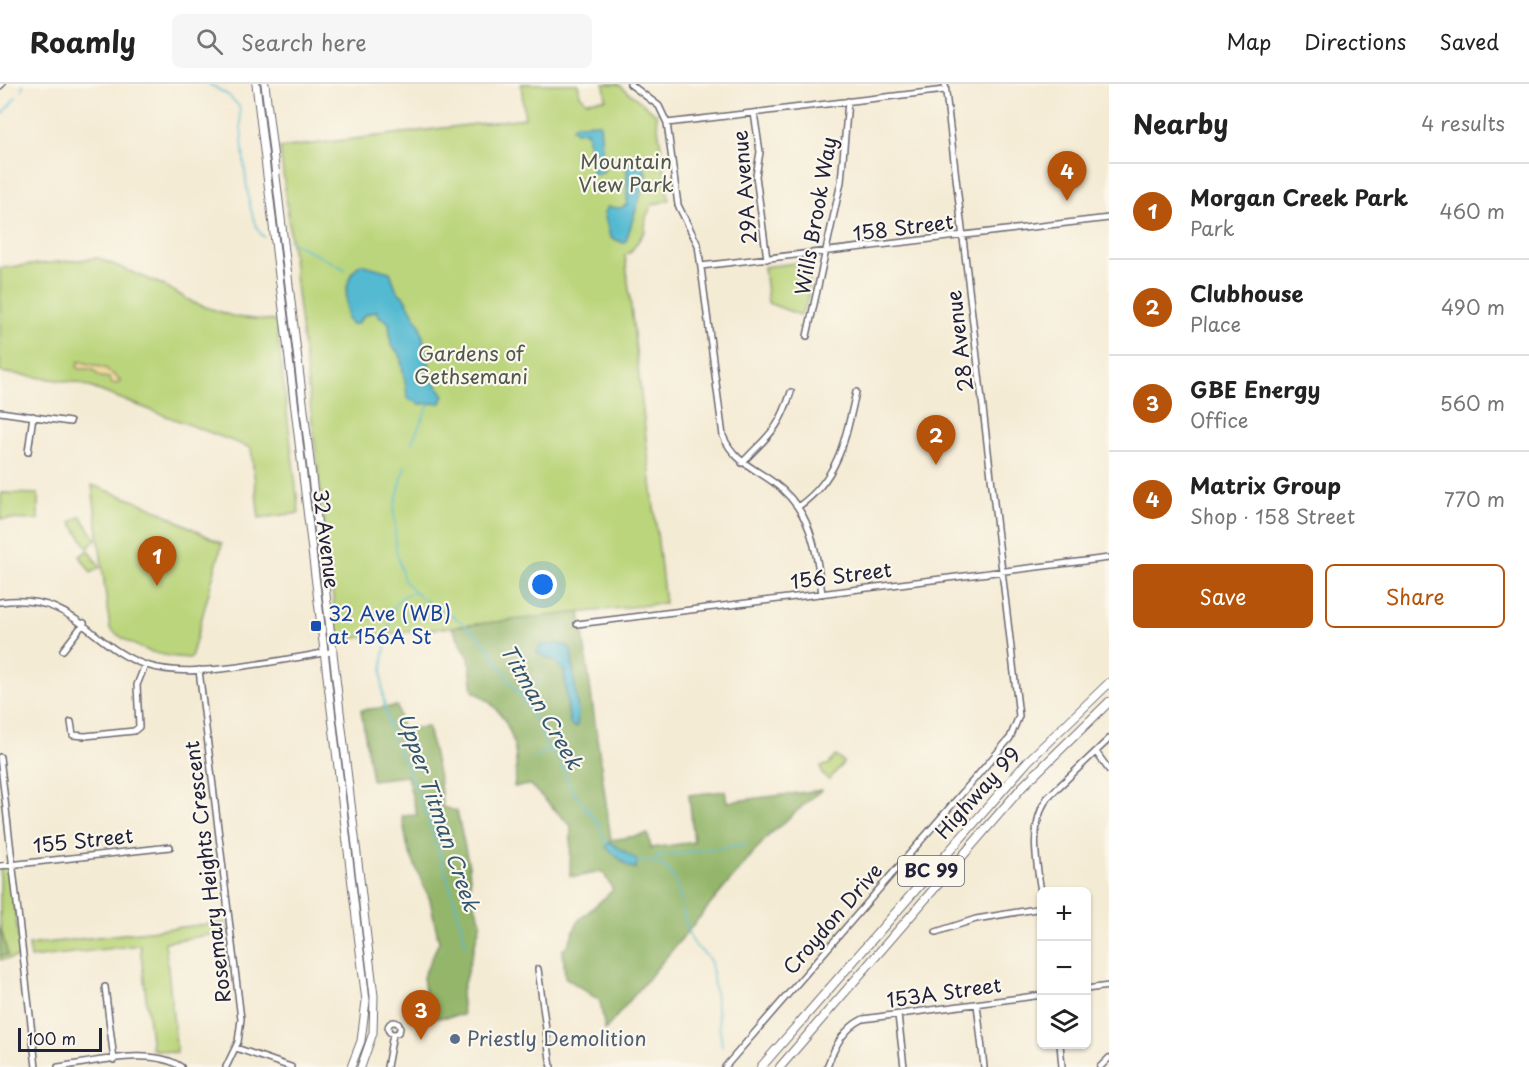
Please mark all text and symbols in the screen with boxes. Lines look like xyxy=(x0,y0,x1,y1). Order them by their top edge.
search box xyxy=(172,14,592,68)
text: Roamly xyxy=(30,20,136,63)
icon: search xyxy=(193,25,226,58)
text: Search here xyxy=(241,25,367,58)
text: Map xyxy=(1226,25,1271,57)
text: Directions xyxy=(1304,25,1406,57)
text: Saved xyxy=(1439,25,1499,57)
text: Nearby xyxy=(1133,104,1228,143)
text: 4 results xyxy=(1421,108,1505,138)
street label: 29A Avenue xyxy=(724,129,764,245)
street label: Wills Brook Way xyxy=(786,134,844,297)
park label: Mountain View Park xyxy=(578,146,674,199)
pin: 4 xyxy=(1048,152,1086,201)
text: Morgan Creek Park xyxy=(1190,180,1408,213)
text: 1 xyxy=(1148,196,1157,226)
text: 460 m xyxy=(1439,196,1505,226)
street label: 158 Street xyxy=(851,206,955,248)
text: Park xyxy=(1190,213,1235,243)
text: Clubhouse xyxy=(1190,276,1303,309)
street label: 28 Avenue xyxy=(938,289,980,394)
text: 2 xyxy=(1145,292,1160,322)
text: 490 m xyxy=(1441,292,1505,322)
text: Place xyxy=(1190,309,1241,339)
park label: Gardens of Gethsemani xyxy=(414,338,528,391)
text: GBE Energy xyxy=(1190,372,1320,405)
text: 3 xyxy=(1146,388,1159,418)
text: 560 m xyxy=(1440,388,1505,418)
text: Office xyxy=(1190,405,1248,435)
pin: 2 xyxy=(916,416,956,465)
text: Matrix Group xyxy=(1190,468,1341,501)
text: 4 xyxy=(1146,484,1159,514)
text: 770 m xyxy=(1444,484,1505,514)
street label: 32 Avenue xyxy=(306,487,348,590)
text: Shop · 158 Street xyxy=(1190,501,1355,531)
pin: 1 xyxy=(138,536,176,586)
street label: 156 Street xyxy=(788,554,893,596)
button: Save xyxy=(1133,564,1313,628)
button: Share xyxy=(1325,564,1505,628)
your location xyxy=(528,570,557,599)
place label: 32 Ave (WB) at 156A St xyxy=(328,598,451,651)
marker: 32 Ave (WB) at 156A St xyxy=(309,619,323,633)
water label: Titman Creek xyxy=(494,637,592,776)
water label: Upper Titman Creek xyxy=(391,708,489,916)
street label: Rosemary Heights Crescent xyxy=(176,739,238,1005)
street label: Highway 99 xyxy=(928,739,1027,845)
street label: 155 Street xyxy=(31,820,135,860)
street label: Croydon Drive xyxy=(775,856,889,981)
road number: BC 99 xyxy=(898,856,964,886)
map controls xyxy=(1037,887,1091,1049)
button: + xyxy=(1037,887,1091,941)
button: − xyxy=(1037,941,1091,995)
street label: 153A Street xyxy=(885,969,1003,1015)
pin: 3 xyxy=(402,990,440,1040)
button: layers xyxy=(1037,995,1091,1049)
place label: Priestly Demolition xyxy=(467,1023,646,1053)
scale bar xyxy=(18,1025,102,1052)
text: 100 m xyxy=(27,1026,76,1050)
marker: Priestly Demolition xyxy=(448,1032,462,1046)

